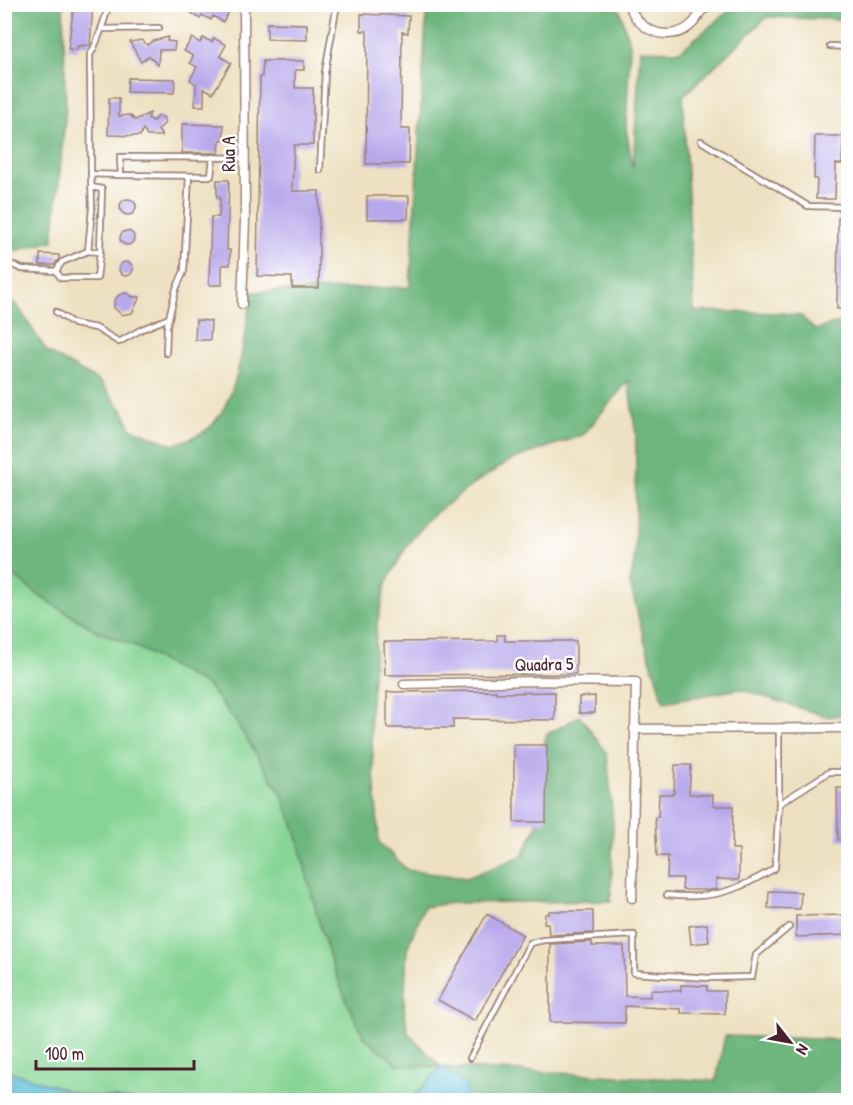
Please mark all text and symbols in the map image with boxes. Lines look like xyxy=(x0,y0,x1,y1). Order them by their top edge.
street label: Rua A xyxy=(216,136,241,172)
street label: Quadra 5 xyxy=(514,651,574,677)
north arrow xyxy=(760,1012,820,1072)
scale bar xyxy=(36,1033,194,1071)
text: N xyxy=(791,1040,814,1059)
text: 100 m xyxy=(45,1041,84,1066)

